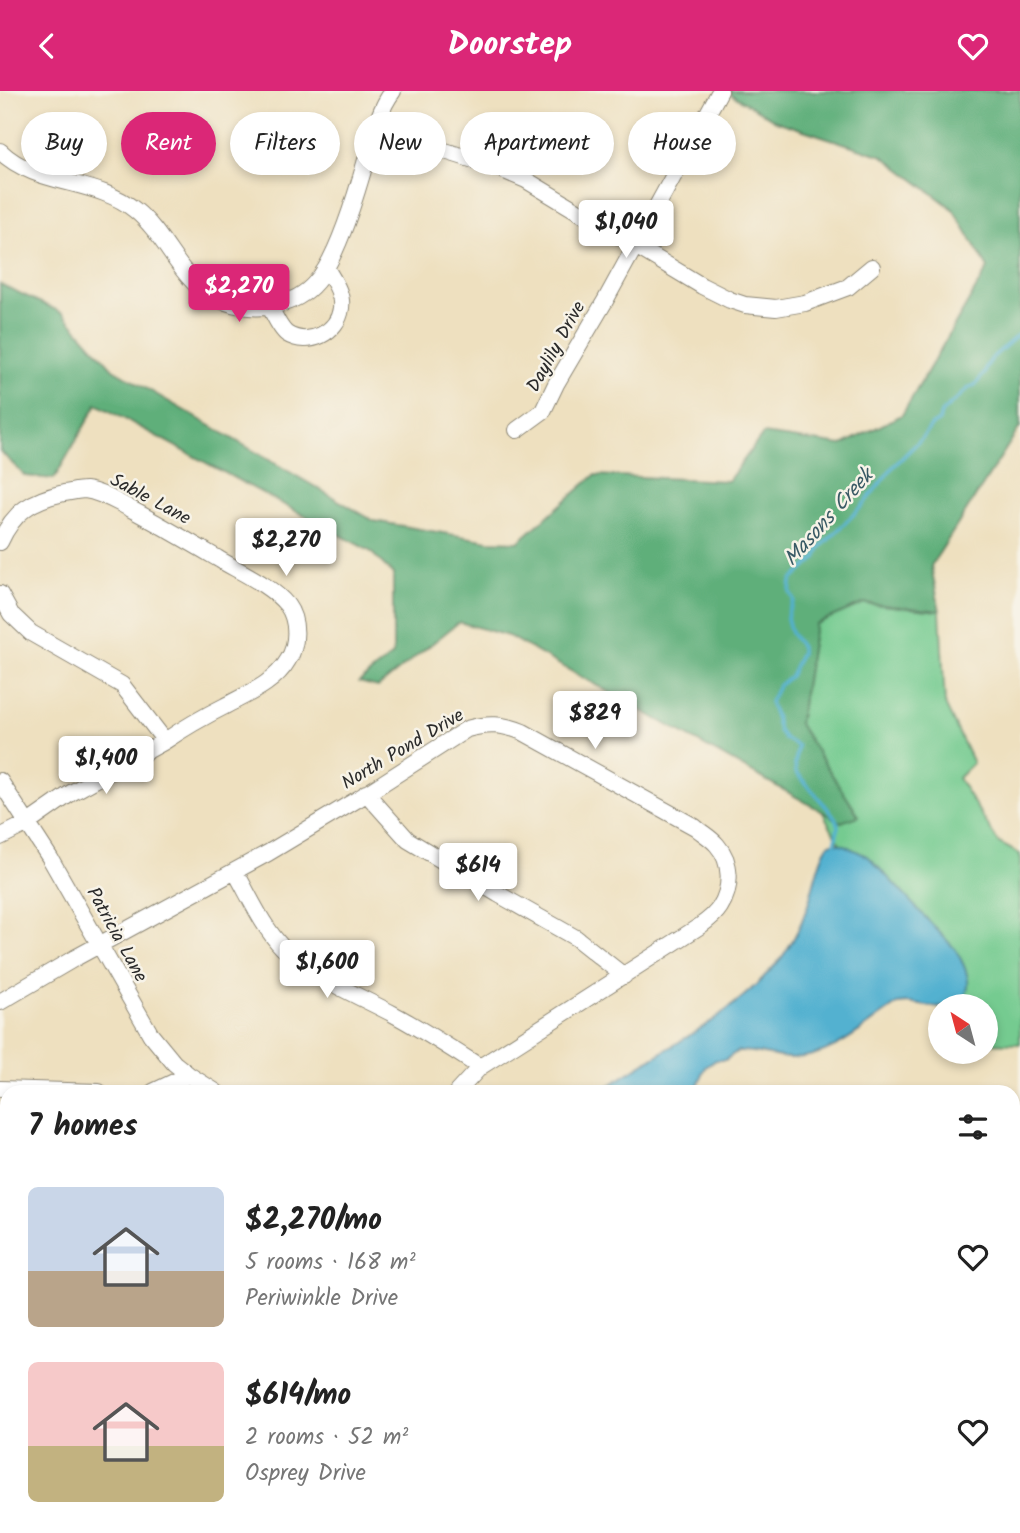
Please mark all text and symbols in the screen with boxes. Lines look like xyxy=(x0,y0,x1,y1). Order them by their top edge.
text: Doorstep xyxy=(448,20,572,71)
icon: back xyxy=(28,27,66,65)
icon: heart xyxy=(954,27,992,65)
chip: Buy xyxy=(21,112,107,175)
chip: Rent xyxy=(121,112,216,175)
chip: Filters xyxy=(230,112,340,175)
chip: New xyxy=(354,112,446,175)
chip: Apartment xyxy=(460,112,614,175)
chip: House xyxy=(628,112,736,175)
pin: $1,040 xyxy=(569,201,683,260)
text: $1,040 xyxy=(595,205,657,241)
pin: $2,270 xyxy=(182,265,296,324)
text: $2,270 xyxy=(204,269,274,305)
street label: Daylily Drive xyxy=(519,296,594,398)
water label: Masons Creek xyxy=(776,459,884,574)
street label: Sable Lane xyxy=(104,466,196,534)
pin: $2,270 xyxy=(229,519,343,578)
text: $2,270 xyxy=(251,523,321,559)
pin: $829 xyxy=(554,691,636,751)
text: $829 xyxy=(569,696,621,732)
street label: North Pond Drive xyxy=(336,701,471,798)
pin: $1,400 xyxy=(49,737,163,796)
text: $1,400 xyxy=(75,741,137,777)
pin: $614 xyxy=(437,843,519,903)
text: $614 xyxy=(455,848,501,884)
street label: Patricia Lane xyxy=(78,882,155,988)
pin: $1,600 xyxy=(270,941,384,1000)
text: $1,600 xyxy=(296,945,358,981)
north arrow xyxy=(928,994,998,1064)
map controls xyxy=(928,994,998,1064)
text: 7 homes xyxy=(28,1103,138,1151)
icon: filters xyxy=(954,1108,992,1146)
text: $2,270/mo xyxy=(245,1197,382,1245)
icon: home xyxy=(84,1215,168,1299)
icon: heart xyxy=(954,1238,992,1276)
text: 5 rooms · 168 m² xyxy=(245,1245,416,1281)
text: Periwinkle Drive xyxy=(245,1281,398,1317)
text: $614/mo xyxy=(245,1372,351,1420)
icon: home xyxy=(84,1390,168,1474)
icon: heart xyxy=(954,1413,992,1451)
text: 2 rooms · 52 m² xyxy=(245,1420,408,1456)
text: Osprey Drive xyxy=(245,1456,366,1492)

